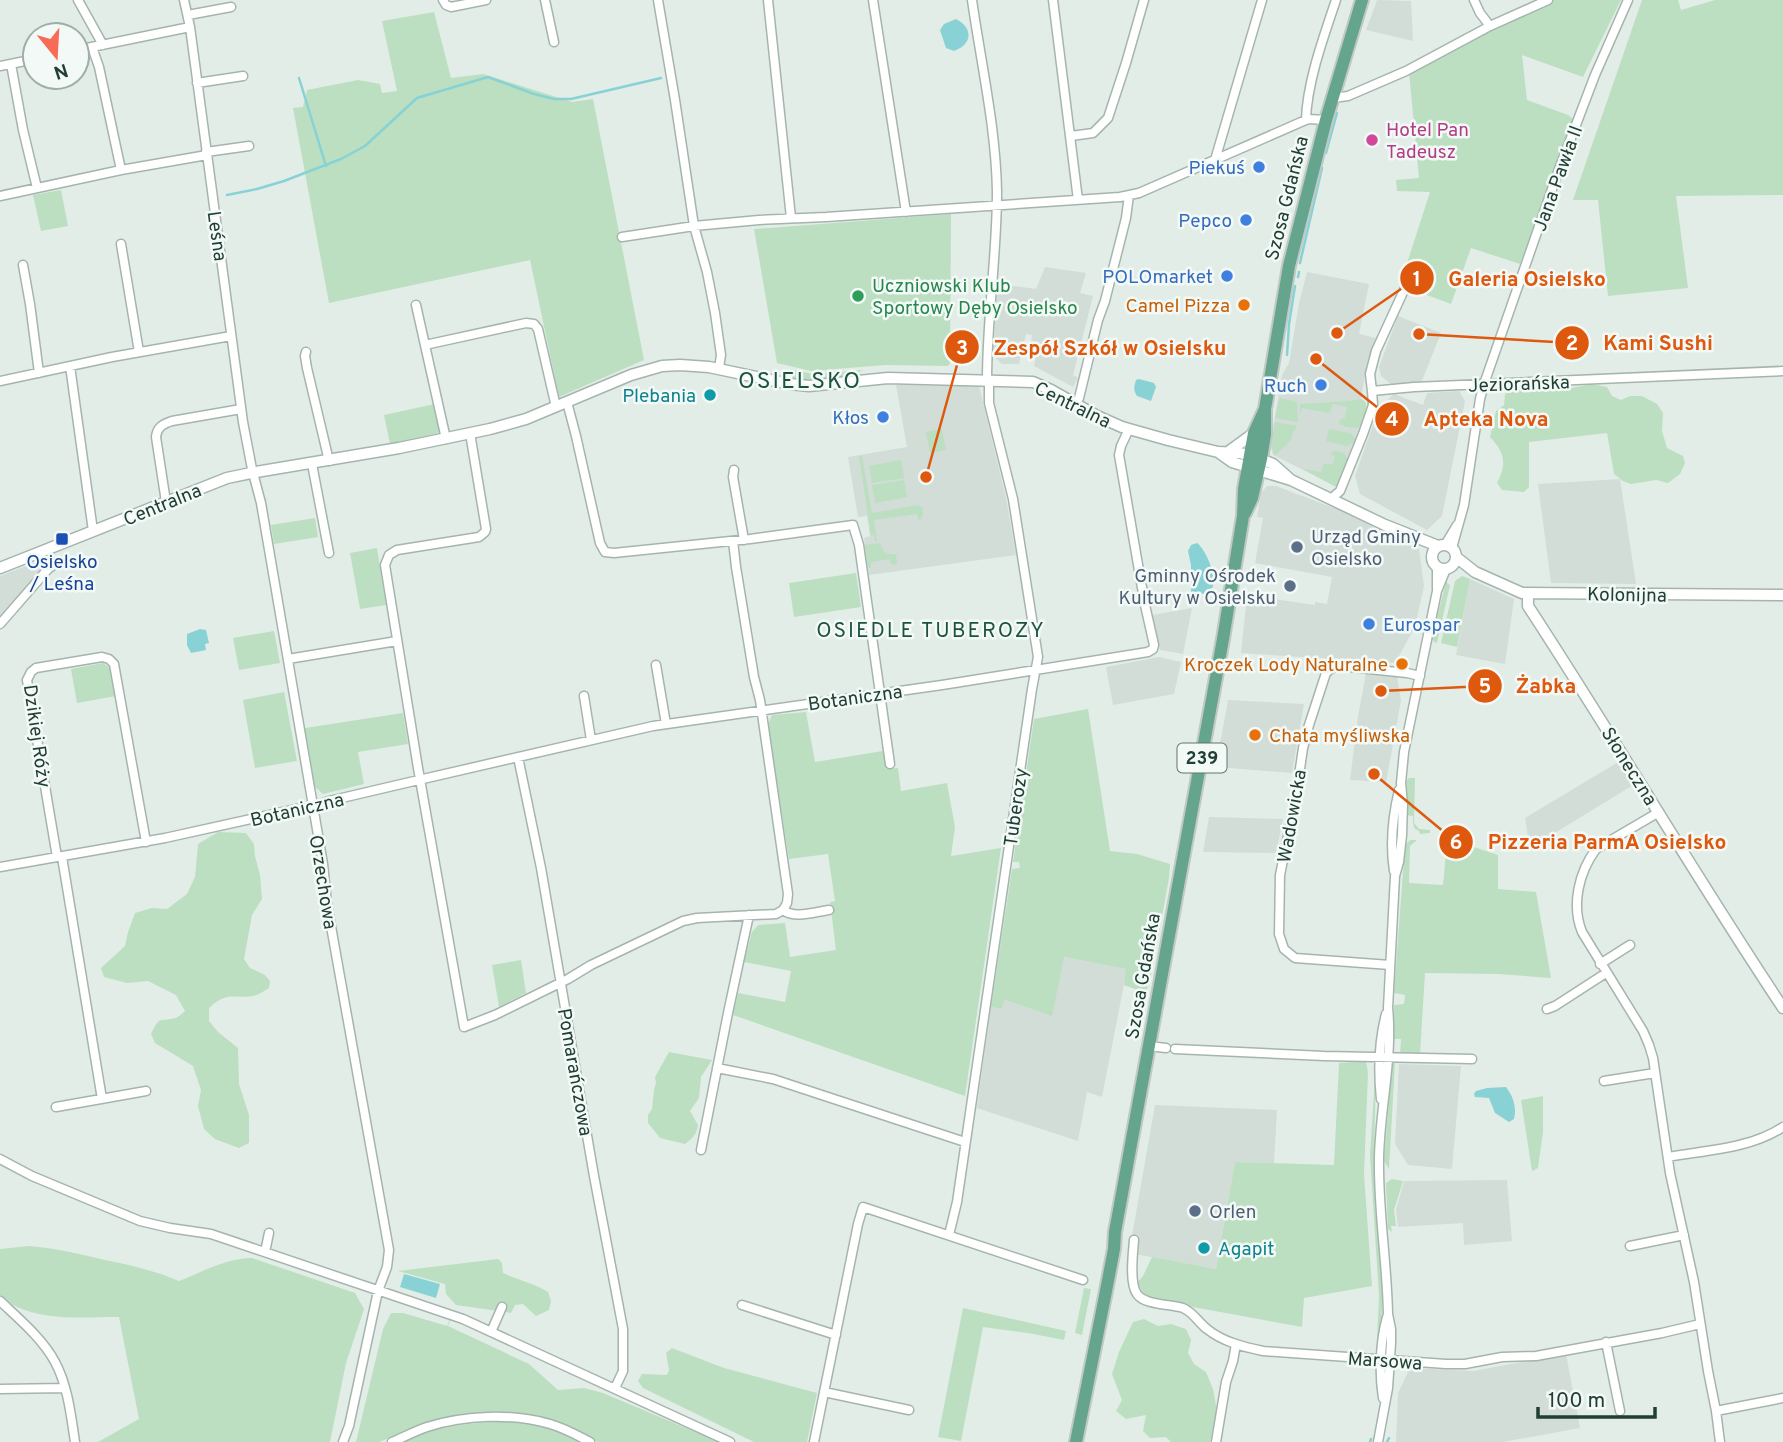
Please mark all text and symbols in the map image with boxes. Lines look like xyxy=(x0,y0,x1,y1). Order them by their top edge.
north arrow xyxy=(21,21,91,91)
text: N xyxy=(50,57,71,84)
place label: Hotel Pan Tadeusz xyxy=(1386,119,1469,165)
street label: Jana Pawła II xyxy=(1529,122,1589,235)
marker: Hotel Pan Tadeusz xyxy=(1364,132,1380,148)
street label: Szosa Gdańska xyxy=(1261,134,1315,263)
place label: Piekuś xyxy=(1189,157,1245,181)
marker: Piekuś xyxy=(1251,159,1267,175)
street label: Leśna xyxy=(201,210,231,263)
place label: Pepco xyxy=(1178,210,1232,234)
marker: Pepco xyxy=(1238,212,1254,228)
callout: Galeria Osielsko xyxy=(1399,257,1620,299)
place label: POLOmarket xyxy=(1102,266,1213,290)
text: 1 xyxy=(1413,267,1421,294)
text: Galeria Osielsko xyxy=(1448,267,1606,294)
marker: POLOmarket xyxy=(1219,268,1235,284)
place label: Uczniowski Klub Sportowy Dęby Osielsko xyxy=(872,275,1078,321)
marker: Uczniowski Klub Sportowy Dęby Osielsko xyxy=(850,288,866,304)
place label: Camel Pizza xyxy=(1125,295,1230,319)
marker: Camel Pizza xyxy=(1236,297,1252,313)
callout: Kami Sushi xyxy=(1555,322,1727,364)
callout: Zespół Szkół w Osielsku xyxy=(944,326,1240,368)
text: 2 xyxy=(1566,331,1578,358)
text: Kami Sushi xyxy=(1603,331,1713,358)
text: 3 xyxy=(956,336,968,363)
text: Zespół Szkół w Osielsku xyxy=(993,336,1227,363)
district label: OSIELSKO xyxy=(738,368,862,397)
street label: Jeziorańska xyxy=(1468,371,1570,399)
place label: Ruch xyxy=(1264,375,1307,399)
street label: Centralna xyxy=(1030,377,1114,435)
marker: Ruch xyxy=(1313,377,1329,393)
place label: Plebania xyxy=(622,385,696,409)
marker: Plebania xyxy=(702,387,718,403)
callout: Apteka Nova xyxy=(1375,398,1563,440)
place label: Kłos xyxy=(832,407,869,431)
text: 4 xyxy=(1385,407,1399,434)
text: Apteka Nova xyxy=(1424,407,1548,434)
marker: Kłos xyxy=(875,409,891,425)
street label: Centralna xyxy=(120,479,205,532)
place label: Urząd Gminy Osielsko xyxy=(1311,526,1421,572)
marker: Osielsko / Leśna xyxy=(54,531,70,547)
marker: Urząd Gminy Osielsko xyxy=(1289,539,1305,555)
place label: Osielsko / Leśna xyxy=(26,551,98,597)
place label: Gminny Ośrodek Kultury w Osielsku xyxy=(1118,565,1276,611)
marker: Gminny Ośrodek Kultury w Osielsku xyxy=(1282,578,1298,594)
street label: Kolonijna xyxy=(1587,583,1667,609)
place label: Eurospar xyxy=(1383,614,1461,638)
marker: Eurospar xyxy=(1361,616,1377,632)
district label: OSIEDLE TUBEROZY xyxy=(816,618,1046,645)
place label: Kroczek Lody Naturalne xyxy=(1184,654,1388,678)
marker: Kroczek Lody Naturalne xyxy=(1394,656,1410,672)
callout: Żabka xyxy=(1467,665,1590,707)
text: Żabka xyxy=(1516,673,1576,701)
text: 5 xyxy=(1479,674,1491,701)
street label: Botaniczna xyxy=(806,680,904,718)
street label: Dzikiej Róży xyxy=(17,683,55,789)
street label: Słoneczna xyxy=(1595,723,1662,811)
place label: Chata myśliwska xyxy=(1269,725,1410,749)
marker: Chata myśliwska xyxy=(1247,727,1263,743)
road number: 239 xyxy=(1178,744,1226,772)
street label: Tuberozy xyxy=(1000,766,1034,848)
street label: Wadowicka xyxy=(1273,768,1313,865)
street label: Botaniczna xyxy=(248,789,347,833)
callout: Pizzeria ParmA Osielsko xyxy=(1439,821,1741,863)
text: 6 xyxy=(1450,830,1462,857)
text: Pizzeria ParmA Osielsko xyxy=(1488,830,1726,857)
street label: Orzechowa xyxy=(303,833,341,931)
street label: Szosa Gdańska xyxy=(1121,911,1167,1041)
street label: Pomarańczowa xyxy=(551,1007,597,1138)
place label: Orlen xyxy=(1209,1201,1256,1225)
marker: Orlen xyxy=(1187,1203,1203,1219)
place label: Agapit xyxy=(1218,1238,1275,1262)
marker: Agapit xyxy=(1196,1240,1212,1256)
street label: Marsowa xyxy=(1347,1347,1423,1377)
scale bar xyxy=(1538,1376,1655,1420)
text: 100 m xyxy=(1548,1388,1605,1415)

